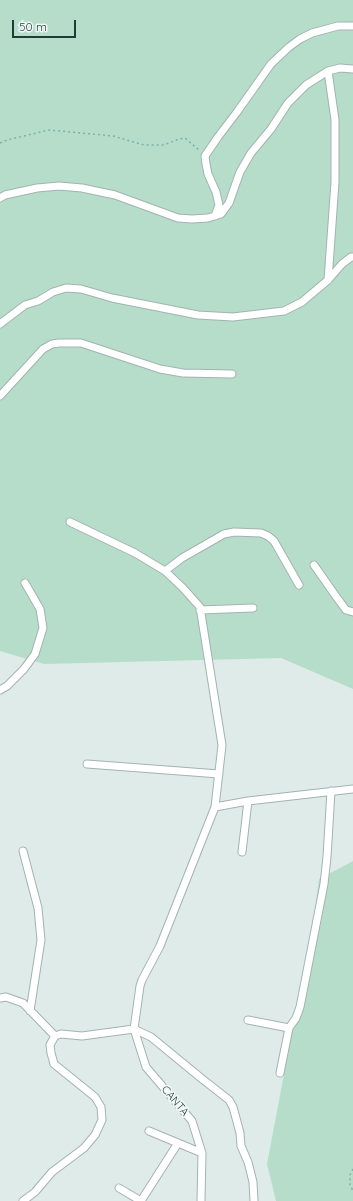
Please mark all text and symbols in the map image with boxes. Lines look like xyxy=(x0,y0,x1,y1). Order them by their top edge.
scale bar xyxy=(14,12,78,38)
text: 50 m xyxy=(19,19,47,34)
street label: CANTA xyxy=(159,1083,191,1119)

